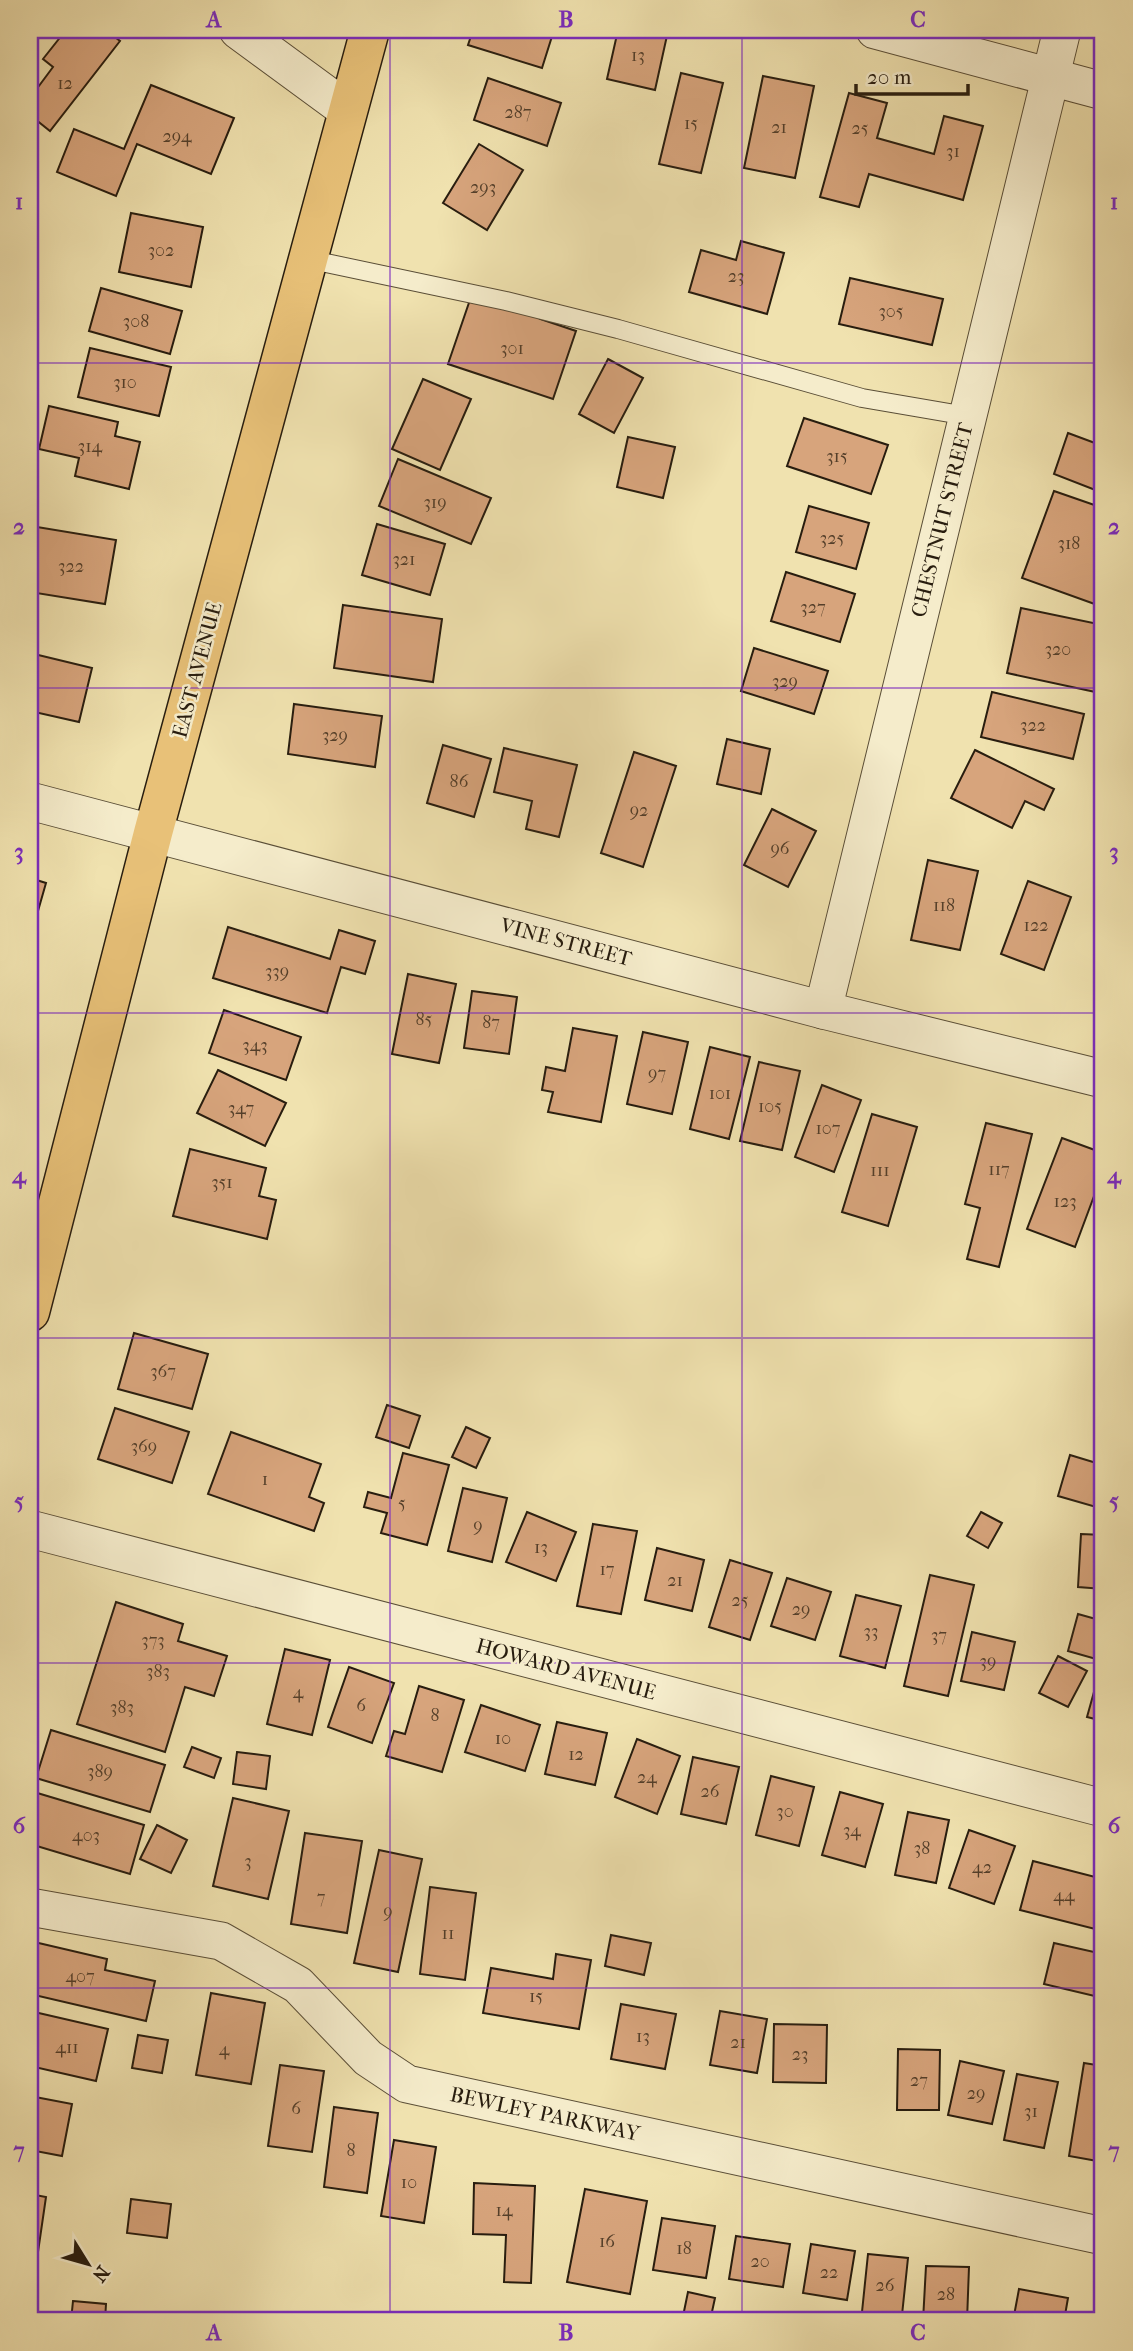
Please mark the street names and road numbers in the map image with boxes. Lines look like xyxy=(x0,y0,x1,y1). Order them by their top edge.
street label: CHESTNUT STREET xyxy=(906,420,978,620)
street label: EAST AVENUE xyxy=(167,599,227,741)
street label: VINE STREET xyxy=(497,913,635,971)
street label: HOWARD AVENUE xyxy=(474,1633,659,1705)
street label: BEWLEY PARKWAY xyxy=(448,2082,643,2146)

